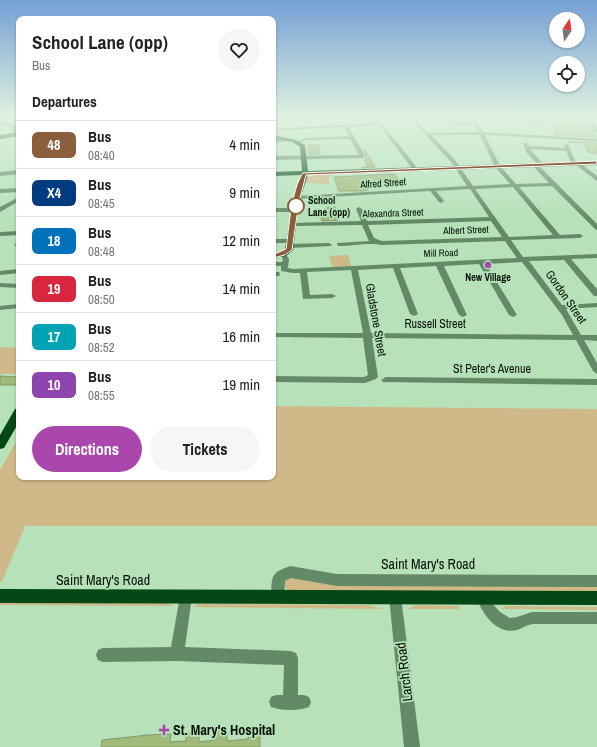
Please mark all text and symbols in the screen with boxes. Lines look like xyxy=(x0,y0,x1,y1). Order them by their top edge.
north arrow xyxy=(549,12,585,48)
map controls xyxy=(549,12,585,92)
text: School Lane (opp) xyxy=(32,29,168,55)
button: heart xyxy=(218,29,260,71)
button: locate xyxy=(549,56,585,92)
text: Bus xyxy=(32,57,50,74)
text: Departures xyxy=(32,91,97,112)
text: Bus xyxy=(88,126,111,147)
text: 4 min xyxy=(229,134,260,155)
text: 48 xyxy=(48,136,60,154)
text: 08:40 xyxy=(88,147,115,164)
text: Bus xyxy=(88,174,111,195)
street label: Alfred Street xyxy=(359,175,407,191)
text: 9 min xyxy=(229,182,260,203)
text: X4 xyxy=(47,184,61,202)
place label: School Lane (opp) xyxy=(308,194,350,219)
text: 08:45 xyxy=(88,195,115,212)
marker: School Lane (opp) xyxy=(287,197,305,215)
street label: Alexandra Street xyxy=(361,205,424,221)
text: Bus xyxy=(88,222,111,243)
street label: Albert Street xyxy=(442,223,490,237)
text: 12 min xyxy=(222,230,260,251)
text: 18 xyxy=(48,232,60,250)
text: 08:48 xyxy=(88,243,115,260)
street label: Mill Road xyxy=(423,246,459,260)
marker: New Village xyxy=(483,260,493,270)
street label: Gordon Street xyxy=(542,267,590,327)
text: Bus xyxy=(88,270,111,291)
place label: New Village xyxy=(465,271,511,284)
text: 14 min xyxy=(222,278,260,299)
text: 19 xyxy=(48,280,60,298)
street label: Gladstone Street xyxy=(362,282,390,358)
text: 08:50 xyxy=(88,291,115,308)
street label: Russell Street xyxy=(404,316,466,332)
text: Bus xyxy=(88,318,111,339)
text: 16 min xyxy=(222,326,260,347)
text: 17 xyxy=(48,328,60,346)
text: 08:52 xyxy=(88,339,115,356)
street label: St Peter's Avenue xyxy=(453,361,531,377)
text: Bus xyxy=(88,366,111,387)
text: 19 min xyxy=(222,374,260,395)
text: 10 xyxy=(48,376,60,394)
text: 08:55 xyxy=(88,387,115,404)
button: Directions xyxy=(32,426,142,472)
button: Tickets xyxy=(150,426,260,472)
street label: Saint Mary's Road xyxy=(381,555,475,573)
street label: Saint Mary's Road xyxy=(56,571,150,589)
street label: Larch Road xyxy=(391,641,417,703)
place label: St. Mary's Hospital xyxy=(173,721,275,739)
marker: St. Mary's Hospital xyxy=(158,724,170,736)

